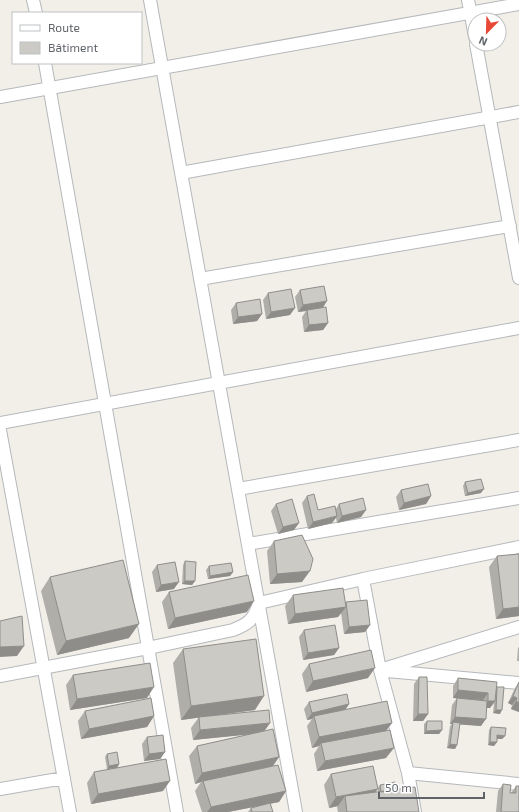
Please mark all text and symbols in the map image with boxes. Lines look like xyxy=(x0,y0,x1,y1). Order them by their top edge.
legend xyxy=(12,12,142,64)
north arrow xyxy=(467,12,507,52)
text: Route xyxy=(48,20,80,34)
text: N xyxy=(477,34,489,49)
text: Bâtiment xyxy=(48,40,99,54)
scale bar xyxy=(379,774,484,800)
text: 50 m xyxy=(385,780,412,794)

